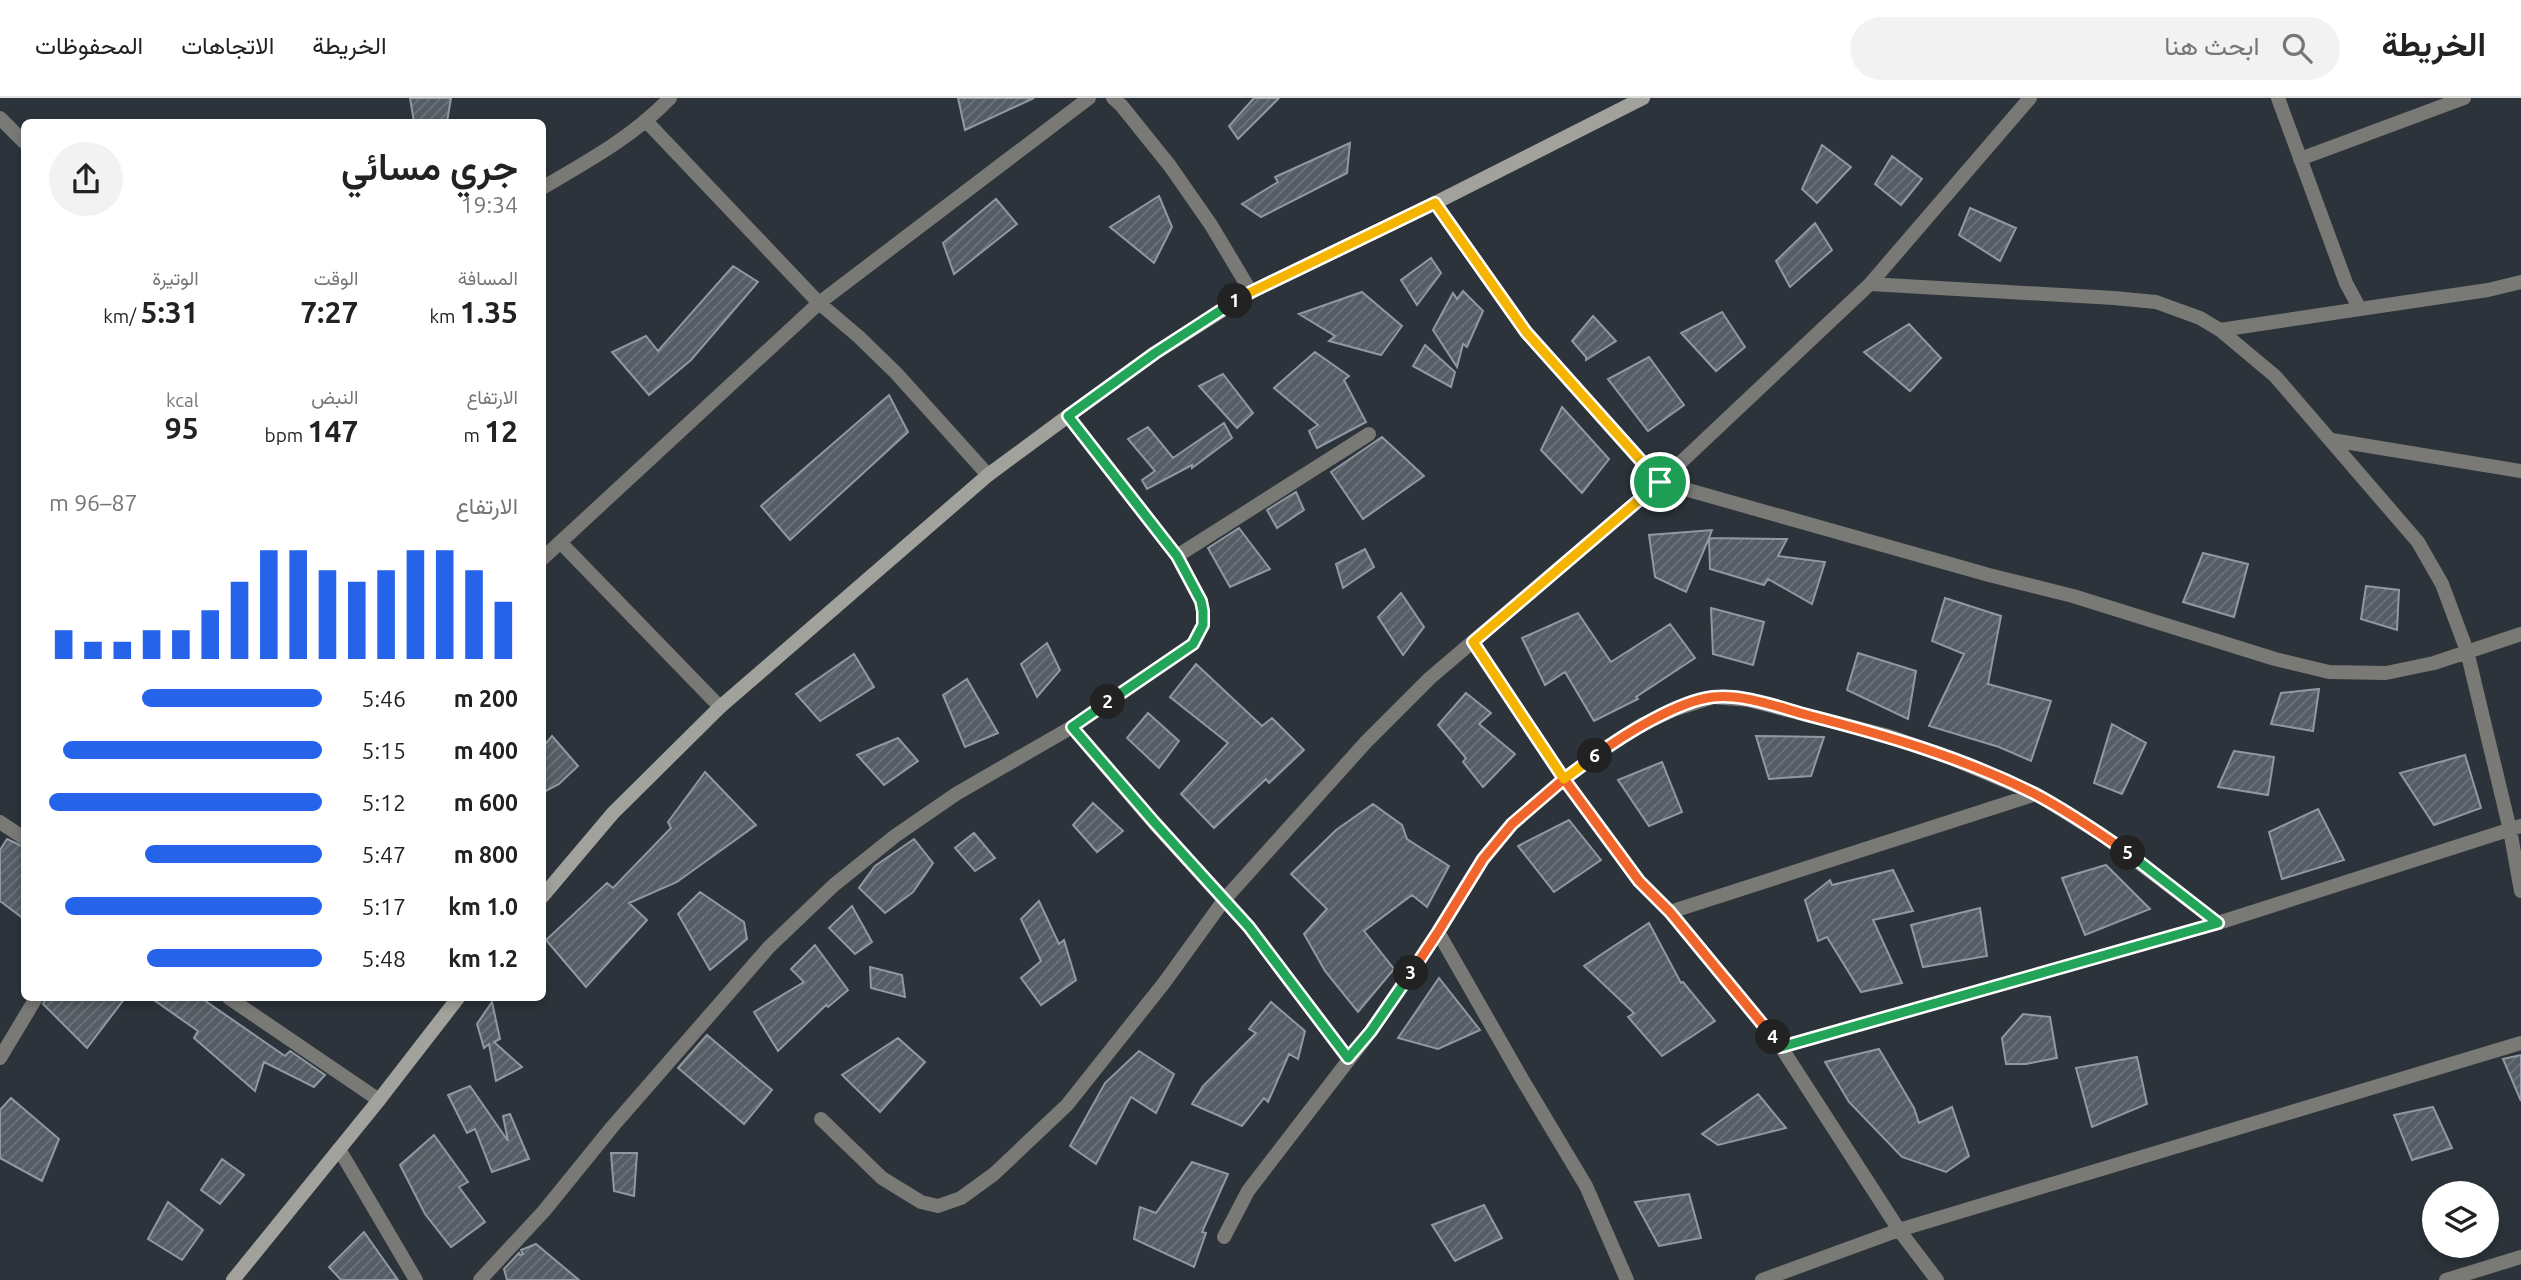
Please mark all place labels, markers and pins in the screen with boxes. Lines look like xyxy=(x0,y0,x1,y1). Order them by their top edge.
pin: 1 xyxy=(1218,284,1252,318)
pin xyxy=(1630,452,1690,512)
pin: 2 xyxy=(1090,684,1126,720)
pin: 6 xyxy=(1578,738,1612,774)
pin: 5 xyxy=(2110,836,2146,870)
pin: 3 xyxy=(1394,956,1428,990)
pin: 4 xyxy=(1756,1020,1790,1054)

